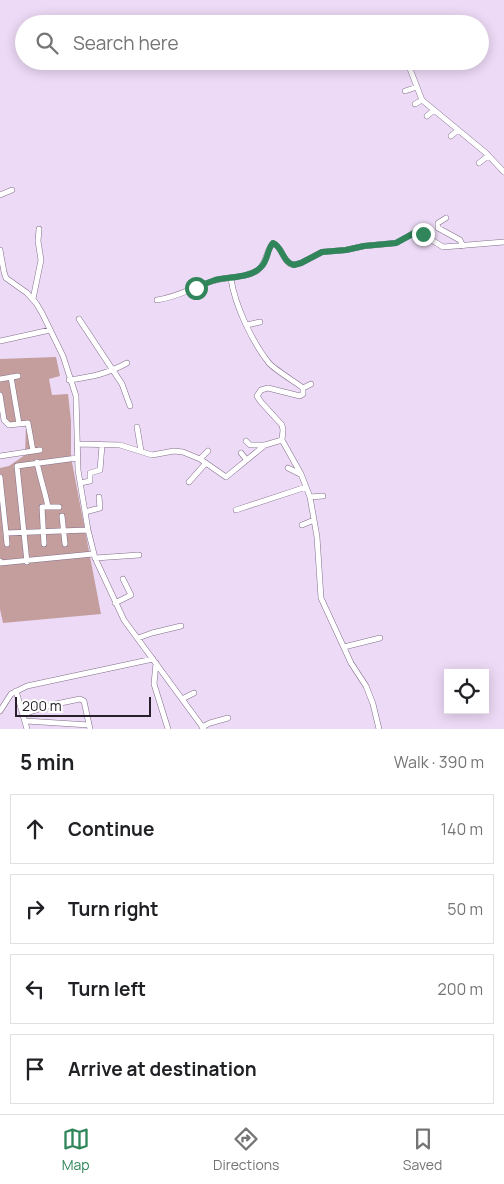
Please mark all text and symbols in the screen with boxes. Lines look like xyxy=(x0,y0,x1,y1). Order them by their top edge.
search box xyxy=(15,15,489,70)
icon: search xyxy=(33,29,61,57)
text: Search here xyxy=(73,30,179,56)
route end xyxy=(412,223,435,246)
route start xyxy=(185,277,208,300)
map controls xyxy=(444,669,489,714)
button: locate xyxy=(444,669,489,714)
scale bar xyxy=(15,694,151,717)
text: 200 m xyxy=(22,696,62,715)
text: 5 min xyxy=(20,748,74,776)
text: Walk · 390 m xyxy=(394,751,484,773)
icon: ahead xyxy=(21,815,49,843)
text: Continue xyxy=(68,816,154,842)
text: 140 m xyxy=(441,818,483,840)
icon: right xyxy=(21,895,49,923)
text: Turn right xyxy=(68,896,158,922)
text: 50 m xyxy=(447,898,483,920)
icon: left xyxy=(21,975,49,1003)
text: Turn left xyxy=(68,976,146,1002)
text: 200 m xyxy=(438,978,483,1000)
icon: arrive xyxy=(21,1055,49,1083)
text: Arrive at destination xyxy=(68,1056,257,1082)
tab: Map xyxy=(62,1125,90,1174)
tab: Directions xyxy=(213,1125,279,1174)
tab: Saved xyxy=(403,1125,442,1174)

